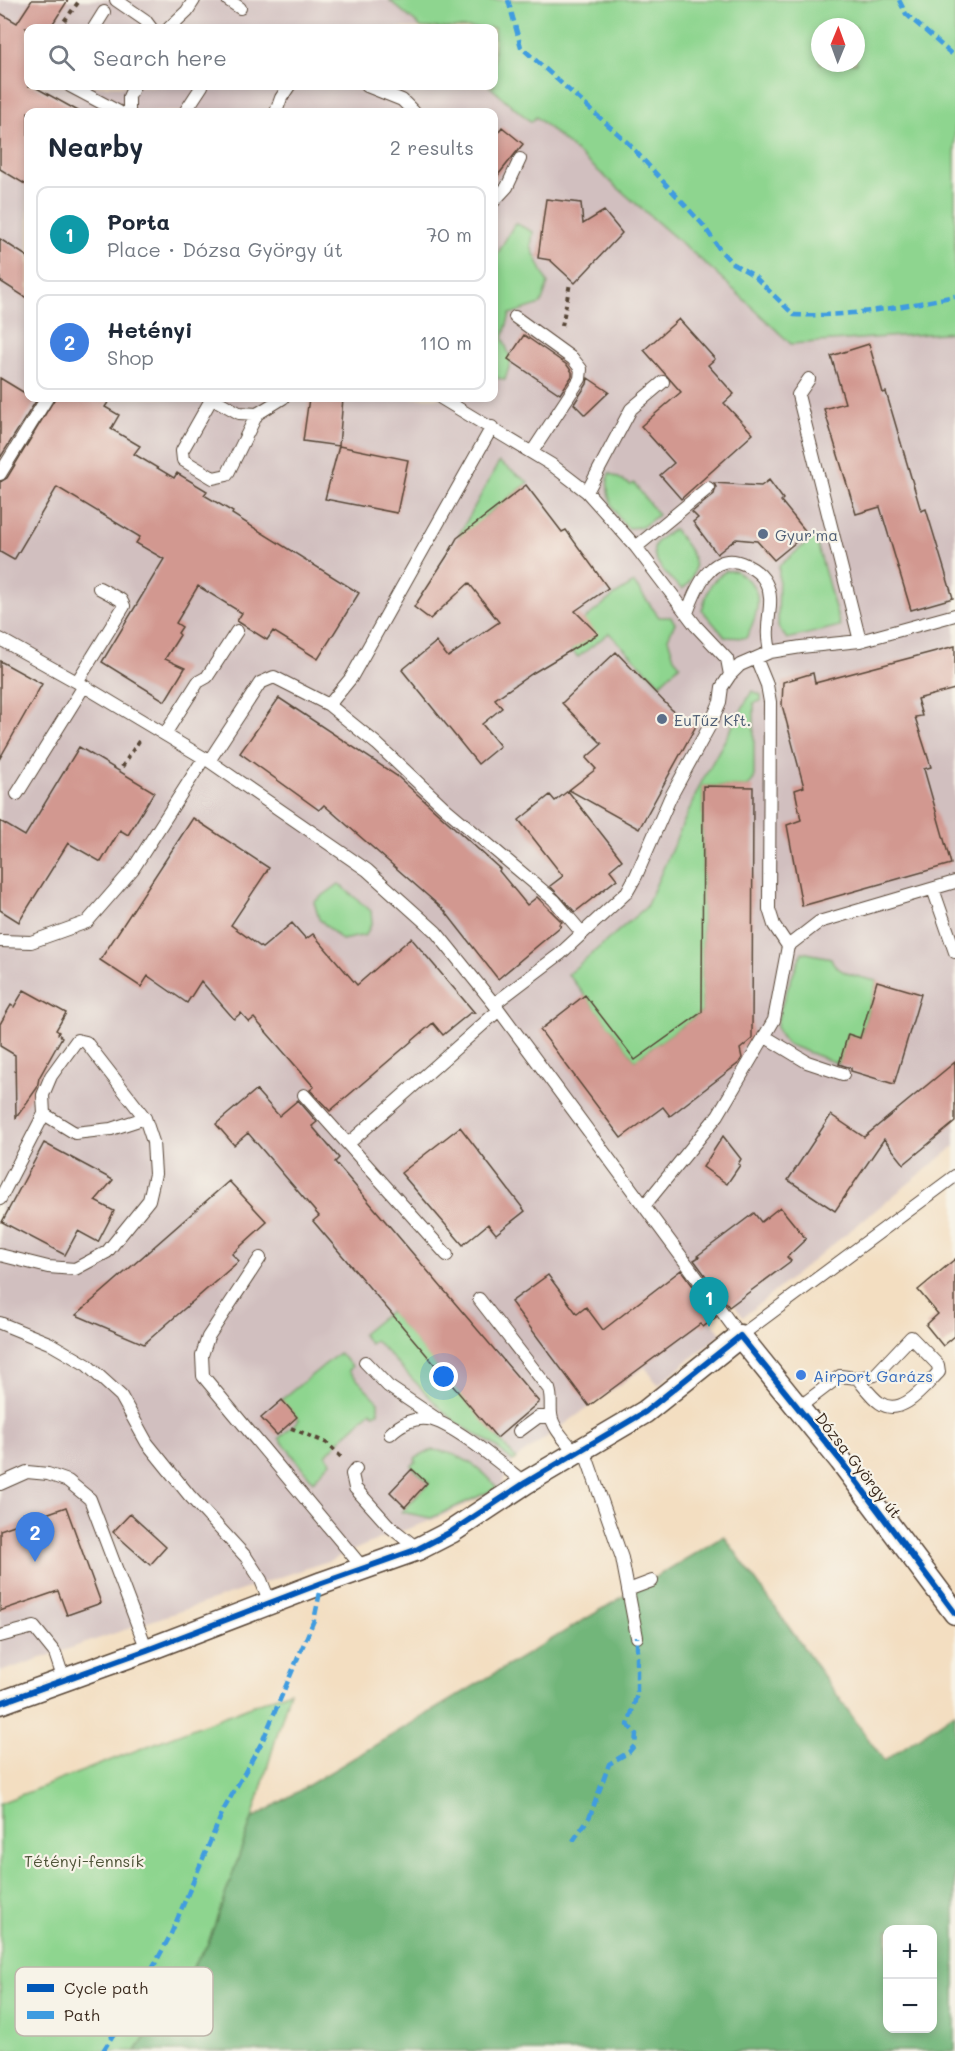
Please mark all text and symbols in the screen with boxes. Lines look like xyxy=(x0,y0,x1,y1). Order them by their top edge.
north arrow xyxy=(811,18,865,72)
search box xyxy=(24,24,498,90)
icon: search xyxy=(45,41,78,74)
text: Search here xyxy=(93,43,227,72)
text: Nearby xyxy=(48,130,143,164)
text: 2 results xyxy=(390,134,474,160)
text: Porta xyxy=(107,207,170,236)
text: 1 xyxy=(65,221,74,247)
text: 70 m xyxy=(426,221,472,247)
text: Place · Dózsa György út xyxy=(107,236,343,262)
text: Hetényi xyxy=(107,315,193,344)
text: 2 xyxy=(64,329,75,355)
text: 110 m xyxy=(419,329,472,355)
text: Shop xyxy=(107,344,154,370)
place label: Gyur'ma xyxy=(775,524,838,545)
marker: Gyur'ma xyxy=(756,527,770,541)
place label: EuTűz Kft. xyxy=(674,709,751,730)
marker: EuTűz Kft. xyxy=(655,712,669,726)
pin: 1 xyxy=(690,1278,728,1327)
your location xyxy=(429,1362,458,1391)
place label: Airport Garázs xyxy=(813,1365,933,1386)
marker: Airport Garázs xyxy=(794,1368,808,1382)
street label: Dózsa György út xyxy=(811,1408,907,1522)
pin: 2 xyxy=(15,1512,54,1562)
park label: Tétényi-fennsík xyxy=(24,1850,144,1871)
map controls xyxy=(883,1925,937,2033)
button: + xyxy=(883,1925,937,1979)
legend xyxy=(15,1967,213,2036)
text: Cycle path xyxy=(64,1977,148,1998)
button: − xyxy=(883,1979,937,2033)
text: Path xyxy=(64,2004,100,2025)

